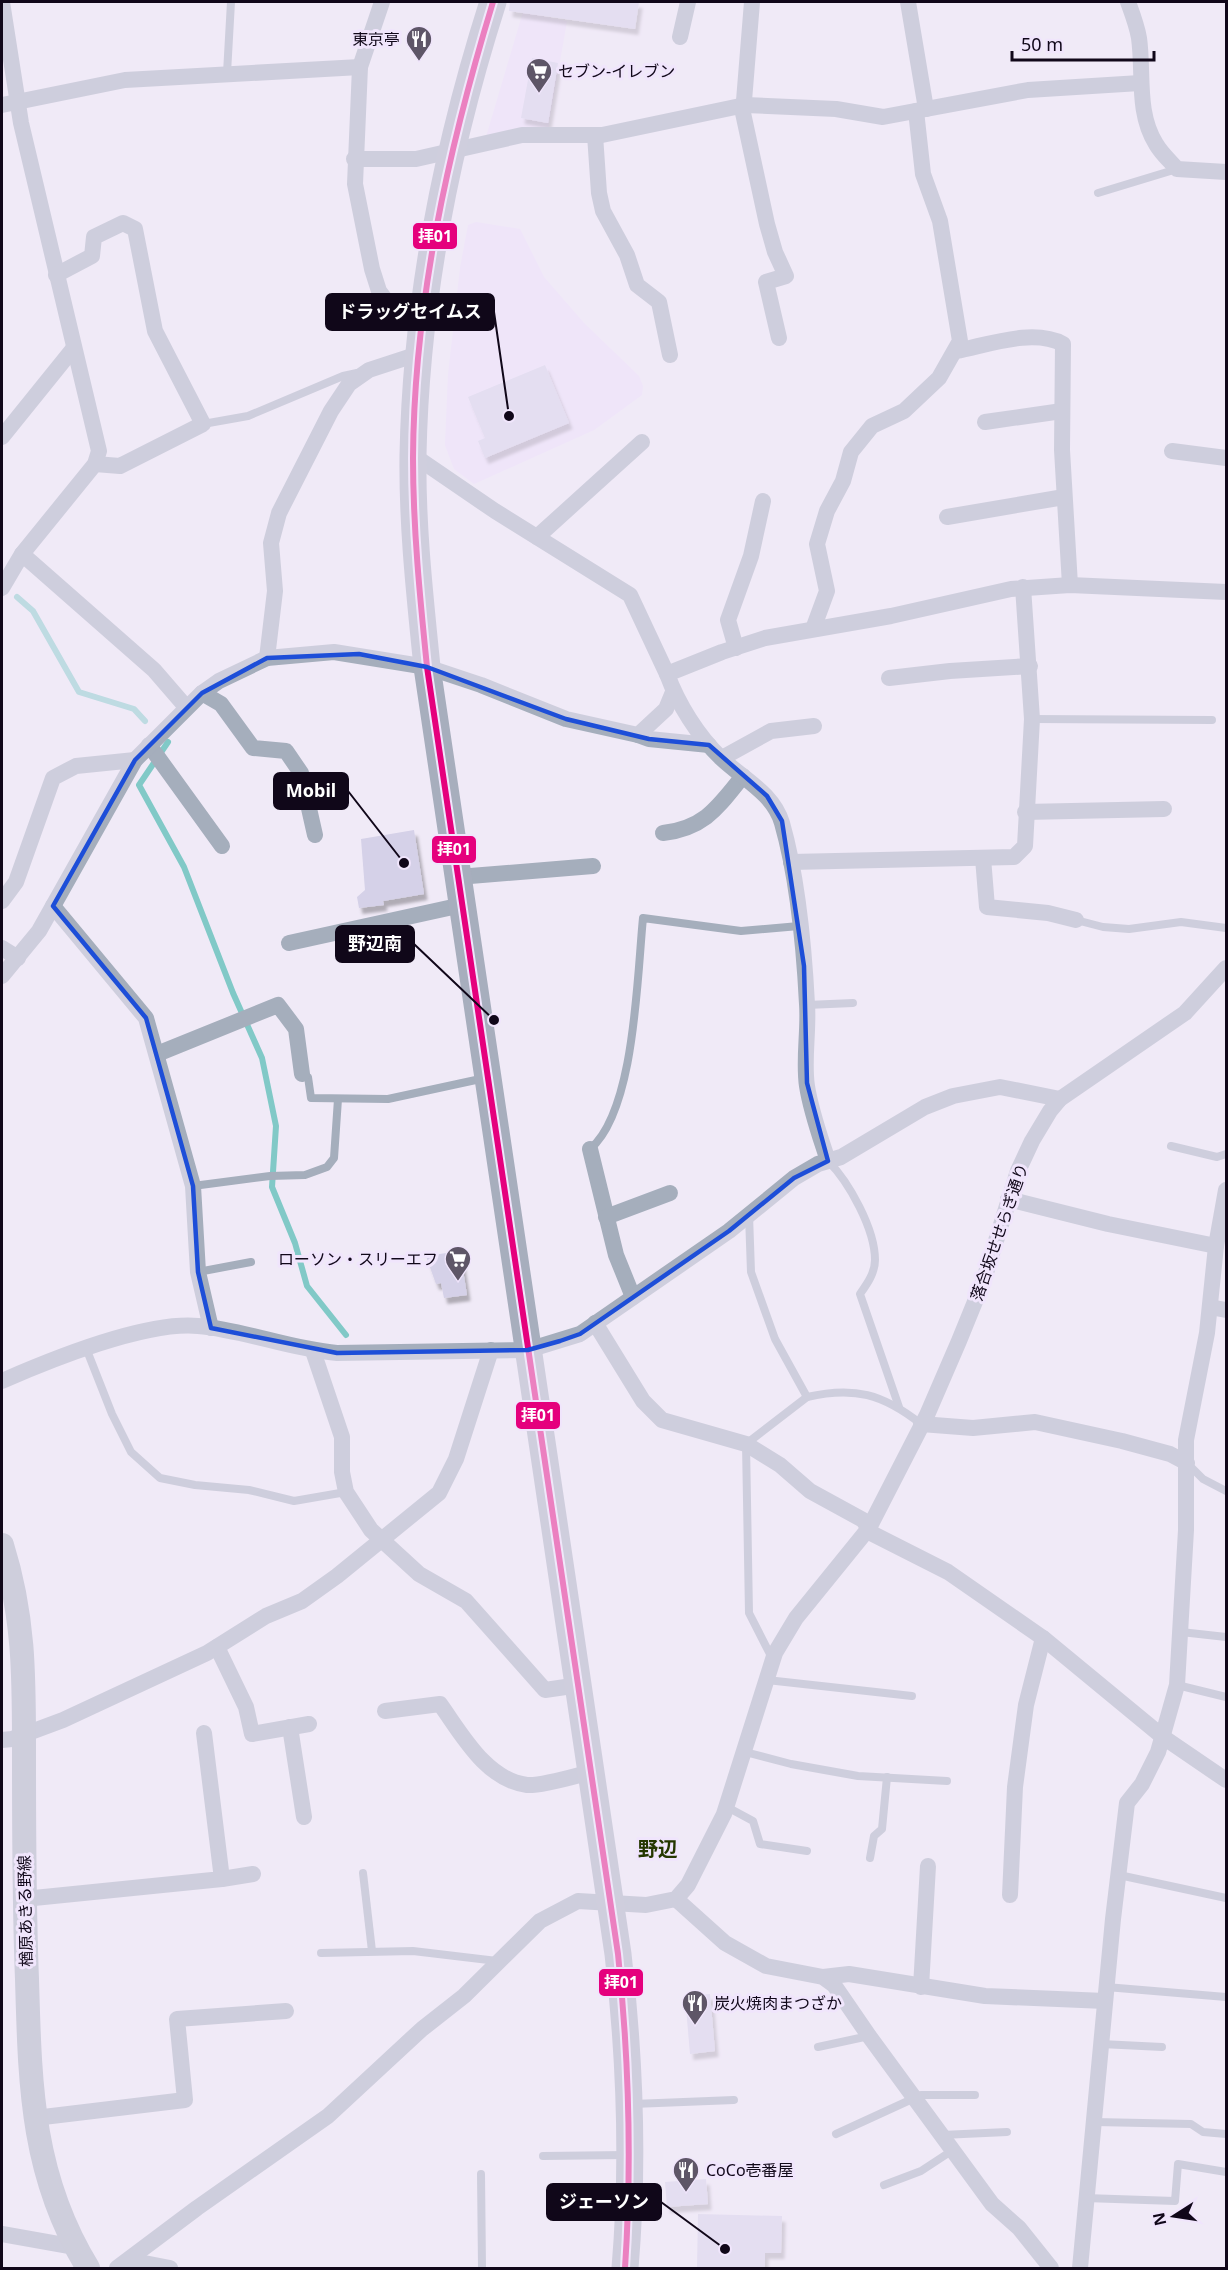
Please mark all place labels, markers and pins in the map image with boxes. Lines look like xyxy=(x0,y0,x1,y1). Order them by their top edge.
restaurant icon: 東京亭 xyxy=(404,24,434,62)
place label: 東京亭 xyxy=(352,28,400,50)
supermarket icon: セブン-イレブン xyxy=(524,56,554,94)
place label: セブン-イレブン xyxy=(558,60,675,82)
callout: ドラッグセイムス xyxy=(326,294,494,330)
callout: Mobil xyxy=(274,773,348,809)
callout: 野辺南 xyxy=(336,926,414,962)
supermarket icon: ローソン・スリーエフ xyxy=(443,1244,473,1282)
place label: ローソン・スリーエフ xyxy=(278,1248,438,1270)
restaurant icon: 炭火焼肉まつざか xyxy=(680,1988,710,2026)
place label: 炭火焼肉まつざか xyxy=(714,1992,842,2014)
restaurant icon: CoCo壱番屋 xyxy=(671,2155,701,2193)
place label: CoCo壱番屋 xyxy=(706,2159,794,2181)
callout: ジェーソン xyxy=(547,2184,661,2220)

